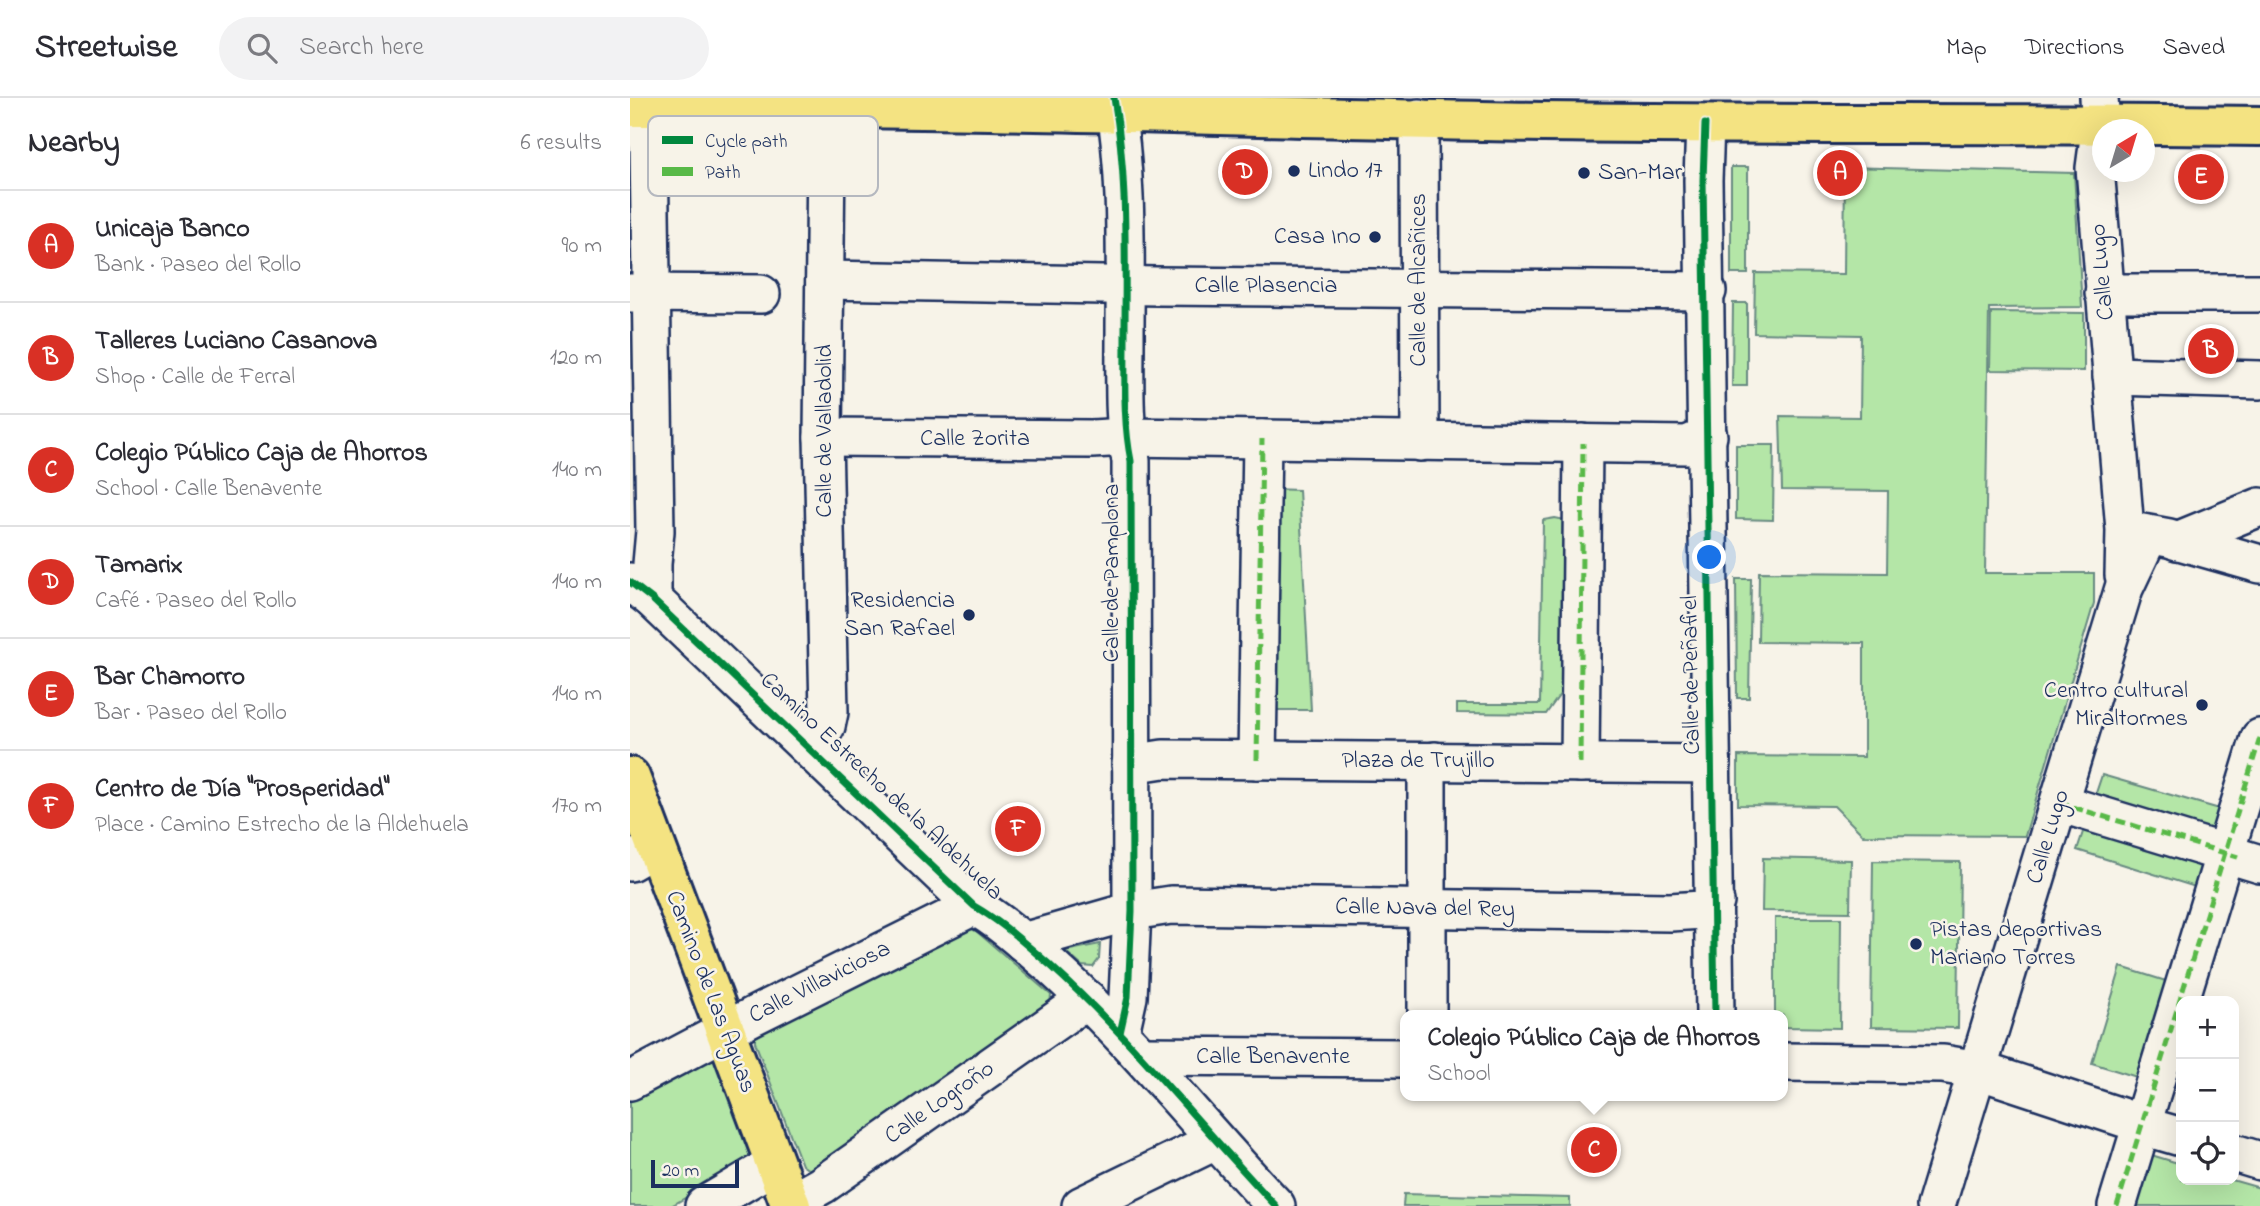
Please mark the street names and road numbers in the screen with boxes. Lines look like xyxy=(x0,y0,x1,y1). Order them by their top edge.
street label: Calle de Alcañices xyxy=(1402,193,1437,367)
street label: Calle Lugo xyxy=(2081,222,2125,322)
street label: Calle Plasencia xyxy=(1194,269,1338,304)
street label: Calle de Valladolid xyxy=(808,344,843,518)
street label: Calle Zorita xyxy=(920,422,1030,457)
street label: Calle de Pamplona xyxy=(1095,484,1130,662)
street label: Calle de Peñafiel xyxy=(1673,595,1711,755)
street label: Camino Estrecho de la Aldehuela xyxy=(751,664,1011,910)
street label: Plaza de Trujillo xyxy=(1341,744,1495,779)
street label: Calle Lugo xyxy=(2018,786,2080,888)
street label: Camino de Las Aguas xyxy=(655,886,765,1098)
street label: Calle Nava del Rey xyxy=(1335,890,1515,929)
street label: Calle Villaviciosa xyxy=(743,932,897,1034)
street label: Calle Benavente xyxy=(1196,1040,1350,1075)
street label: Calle Logroño xyxy=(878,1052,1002,1154)

